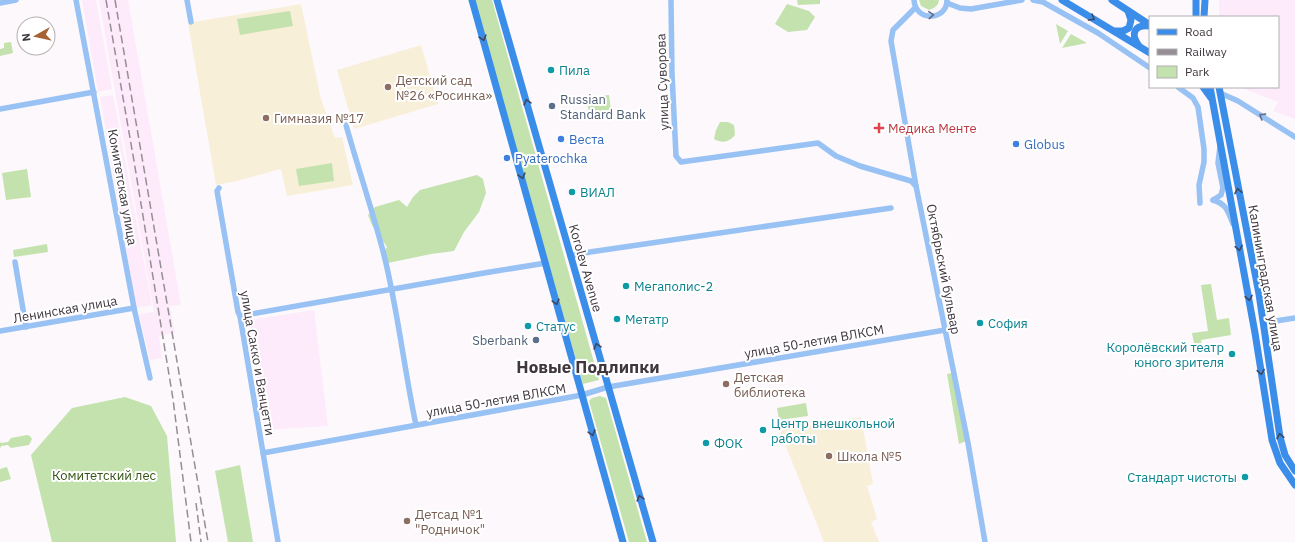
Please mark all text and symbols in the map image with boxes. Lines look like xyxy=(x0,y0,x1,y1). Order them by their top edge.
one-way arrow xyxy=(928,10,934,19)
one-way arrow xyxy=(1088,14,1095,21)
north arrow xyxy=(16,16,56,56)
legend xyxy=(1149,16,1279,88)
text: Road xyxy=(1185,24,1213,39)
text: N xyxy=(19,32,34,42)
street label: улица Суворова xyxy=(652,33,673,131)
one-way arrow xyxy=(478,34,487,41)
text: Railway xyxy=(1185,44,1227,59)
place label: Пила xyxy=(559,62,590,79)
text: Park xyxy=(1185,64,1210,79)
marker: Пила xyxy=(546,65,556,75)
place label: Детский сад №26 «Росинка» xyxy=(396,72,492,104)
marker: Детский сад №26 «Росинка» xyxy=(383,82,393,92)
place label: Russian Standard Bank xyxy=(560,91,646,123)
one-way arrow xyxy=(523,99,532,106)
marker: Russian Standard Bank xyxy=(547,101,557,111)
place label: Гимназия №17 xyxy=(274,110,364,127)
marker: Гимназия №17 xyxy=(261,113,271,123)
one-way arrow xyxy=(1259,113,1266,121)
place label: Медика Менте xyxy=(888,120,977,137)
marker: Медика Менте xyxy=(873,122,885,134)
street label: Комитетская улица xyxy=(104,128,141,247)
place label: Веста xyxy=(569,131,604,148)
marker: Веста xyxy=(556,134,566,144)
place label: Globus xyxy=(1024,136,1065,153)
marker: Globus xyxy=(1011,139,1021,149)
place label: Pyaterochka xyxy=(515,150,587,167)
marker: Pyaterochka xyxy=(502,153,512,163)
one-way arrow xyxy=(517,173,525,179)
place label: ВИАЛ xyxy=(580,184,615,201)
marker: ВИАЛ xyxy=(567,187,577,197)
one-way arrow xyxy=(1235,188,1243,194)
street label: Октябрьский бульвар xyxy=(923,203,964,336)
street label: Калининградская улица xyxy=(1244,204,1287,353)
street label: Korolev Avenue xyxy=(565,222,606,314)
one-way arrow xyxy=(1235,245,1243,251)
place label: Мегаполис-2 xyxy=(634,278,713,295)
marker: Мегаполис-2 xyxy=(621,281,631,291)
street label: улица Сакко и Ванцетти xyxy=(236,289,279,437)
street label: Ленинская улица xyxy=(12,292,119,327)
one-way arrow xyxy=(1244,294,1253,301)
one-way arrow xyxy=(551,298,560,305)
place label: Метатр xyxy=(625,311,669,328)
marker: Метатр xyxy=(612,314,622,324)
place label: София xyxy=(988,315,1028,332)
place label: Статус xyxy=(536,318,576,335)
marker: София xyxy=(975,318,985,328)
marker: Статус xyxy=(523,321,533,331)
street label: улица 50-летия ВЛКСМ xyxy=(743,321,885,362)
place label: Sberbank xyxy=(472,332,528,349)
marker: Sberbank xyxy=(531,335,541,345)
place label: Королёвский театр юного зрителя xyxy=(1106,339,1224,371)
one-way arrow xyxy=(593,343,602,350)
marker: Королёвский театр юного зрителя xyxy=(1227,349,1237,359)
district label: Новые Подлипки xyxy=(516,356,660,378)
place label: Детская библиотека xyxy=(734,369,805,401)
one-way arrow xyxy=(1256,369,1265,375)
marker: Детская библиотека xyxy=(721,379,731,389)
street label: улица 50-летия ВЛКСМ xyxy=(425,380,567,421)
place label: Центр внешкольной работы xyxy=(771,415,895,447)
marker: Центр внешкольной работы xyxy=(758,425,768,435)
one-way arrow xyxy=(587,429,596,436)
one-way arrow xyxy=(1276,432,1284,439)
place label: ФОК xyxy=(714,435,743,452)
marker: ФОК xyxy=(701,438,711,448)
place label: Школа №5 xyxy=(837,448,902,465)
marker: Школа №5 xyxy=(824,451,834,461)
park label: Комитетский лес xyxy=(52,467,157,484)
place label: Стандарт чистоты xyxy=(1127,469,1237,486)
marker: Стандарт чистоты xyxy=(1240,472,1250,482)
one-way arrow xyxy=(636,495,645,502)
place label: Детсад №1 "Родничок" xyxy=(415,506,485,538)
marker: Детсад №1 "Родничок" xyxy=(402,516,412,526)

